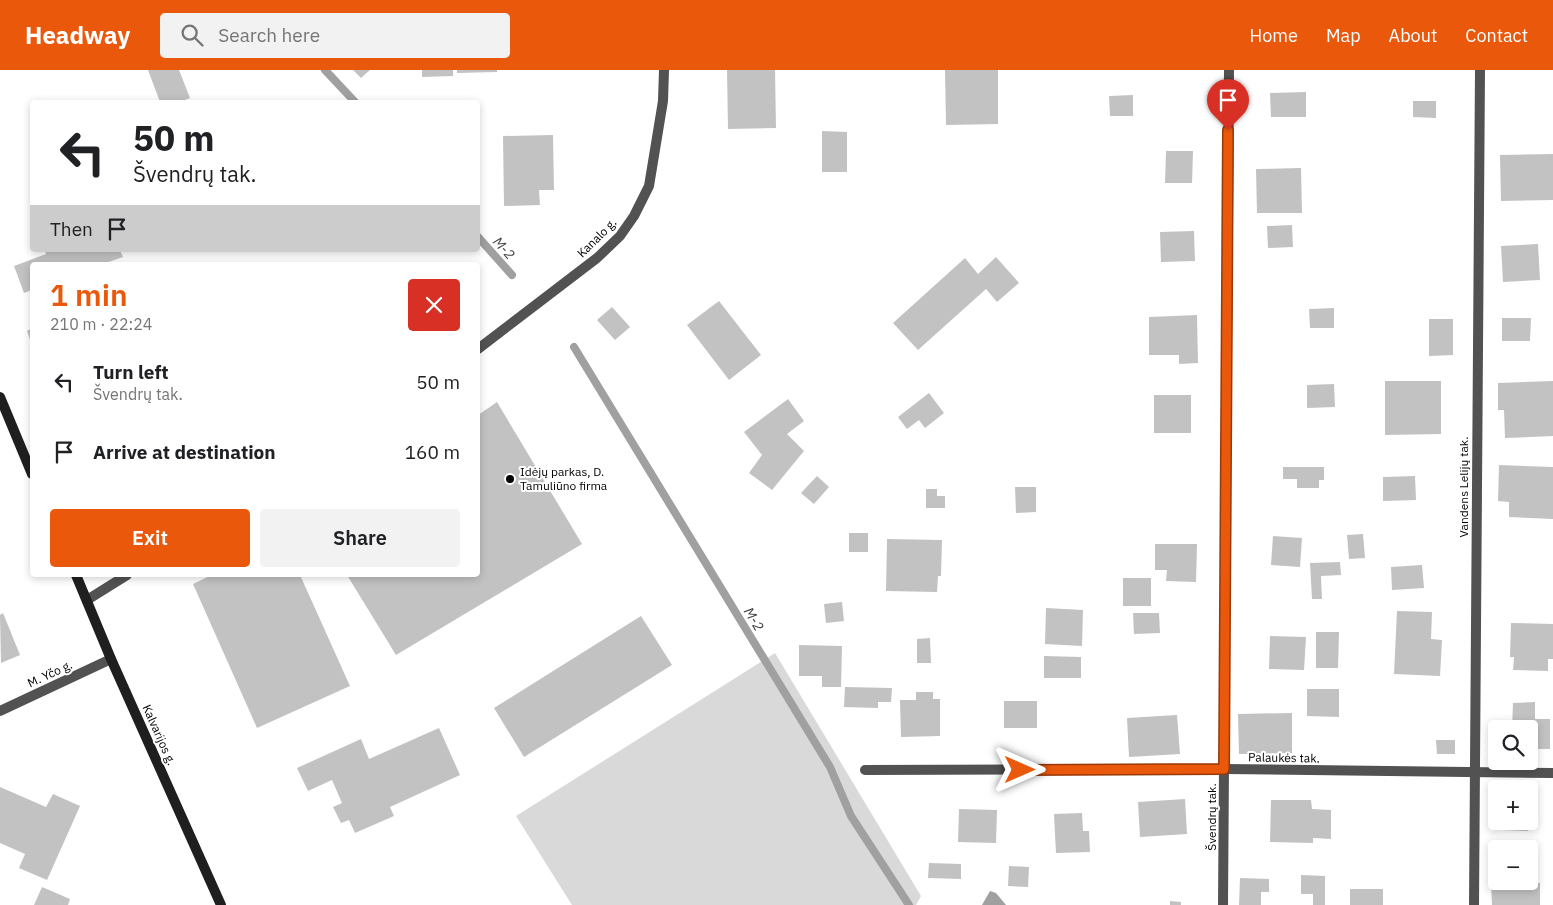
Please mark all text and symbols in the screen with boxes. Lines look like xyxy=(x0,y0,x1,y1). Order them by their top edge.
search box xyxy=(160,13,510,58)
text: Headway xyxy=(25,19,130,51)
icon: search xyxy=(178,21,206,49)
text: Search here xyxy=(218,23,320,47)
text: Home xyxy=(1250,24,1298,47)
text: Map xyxy=(1326,24,1361,47)
text: About xyxy=(1389,24,1437,47)
text: Contact xyxy=(1465,24,1528,47)
pin xyxy=(1207,79,1249,130)
icon: arrive xyxy=(1214,86,1242,114)
text: 50 m xyxy=(133,115,215,161)
icon: left xyxy=(50,120,115,185)
text: Švendrų tak. xyxy=(133,159,257,188)
icon: arrive xyxy=(103,215,131,243)
street label: Kanalo g. xyxy=(574,215,620,261)
text: Then xyxy=(50,217,93,241)
water label: M-2 xyxy=(489,233,519,263)
text: 1 min xyxy=(50,275,128,314)
button: close xyxy=(408,279,460,331)
text: 210 m · 22:24 xyxy=(50,314,152,334)
text: Turn left xyxy=(93,360,169,384)
icon: left xyxy=(50,368,78,396)
text: 50 m xyxy=(416,370,460,394)
text: Švendrų tak. xyxy=(93,384,183,404)
street label: Vandens Lelijų tak. xyxy=(1456,437,1471,537)
icon: arrive xyxy=(50,438,78,466)
text: Arrive at destination xyxy=(93,440,276,464)
text: 160 m xyxy=(405,440,460,464)
place label: Idėjų parkas, D. Tamuliūno firma xyxy=(520,464,608,493)
marker: Idėjų parkas, D. Tamuliūno firma xyxy=(504,473,516,485)
button: Exit xyxy=(50,509,250,567)
button: Share xyxy=(260,509,460,567)
water label: M-2 xyxy=(740,604,768,634)
street label: M. Yčo g. xyxy=(25,657,75,690)
street label: Kalvarijos g. xyxy=(139,702,179,767)
map controls xyxy=(1488,720,1538,890)
button: search xyxy=(1488,720,1538,770)
position arrow xyxy=(993,743,1045,795)
street label: Palaukės tak. xyxy=(1248,749,1320,766)
button: + xyxy=(1488,780,1538,830)
street label: Švendrų tak. xyxy=(1204,783,1219,851)
button: − xyxy=(1488,840,1538,890)

